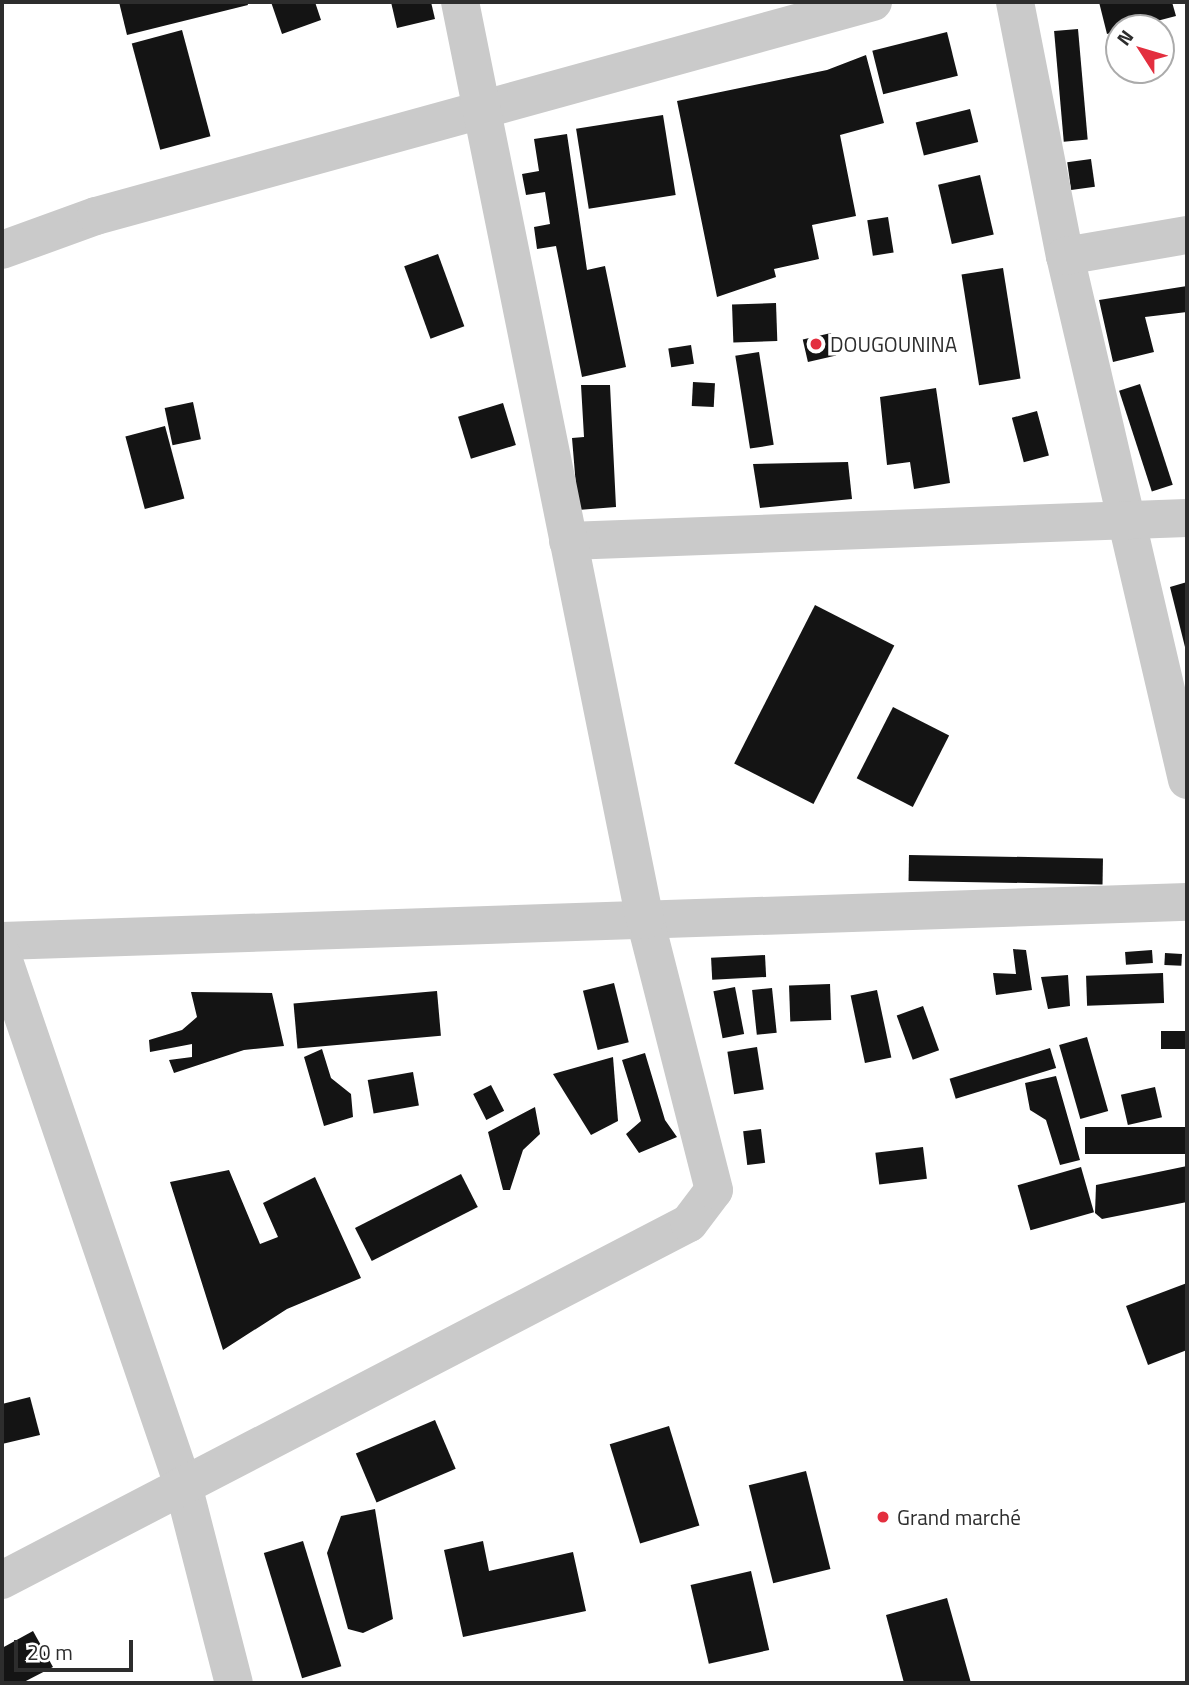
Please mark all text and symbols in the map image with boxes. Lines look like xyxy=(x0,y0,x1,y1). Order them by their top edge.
north arrow xyxy=(1105,14,1175,84)
text: N xyxy=(1109,23,1140,51)
place label: DOUGOUNINA xyxy=(830,331,957,357)
marker: DOUGOUNINA xyxy=(808,336,824,352)
place label: Grand marché xyxy=(897,1504,1021,1530)
marker: Grand marché xyxy=(875,1509,891,1525)
scale bar xyxy=(18,1626,136,1670)
text: 20 m xyxy=(27,1636,73,1668)

